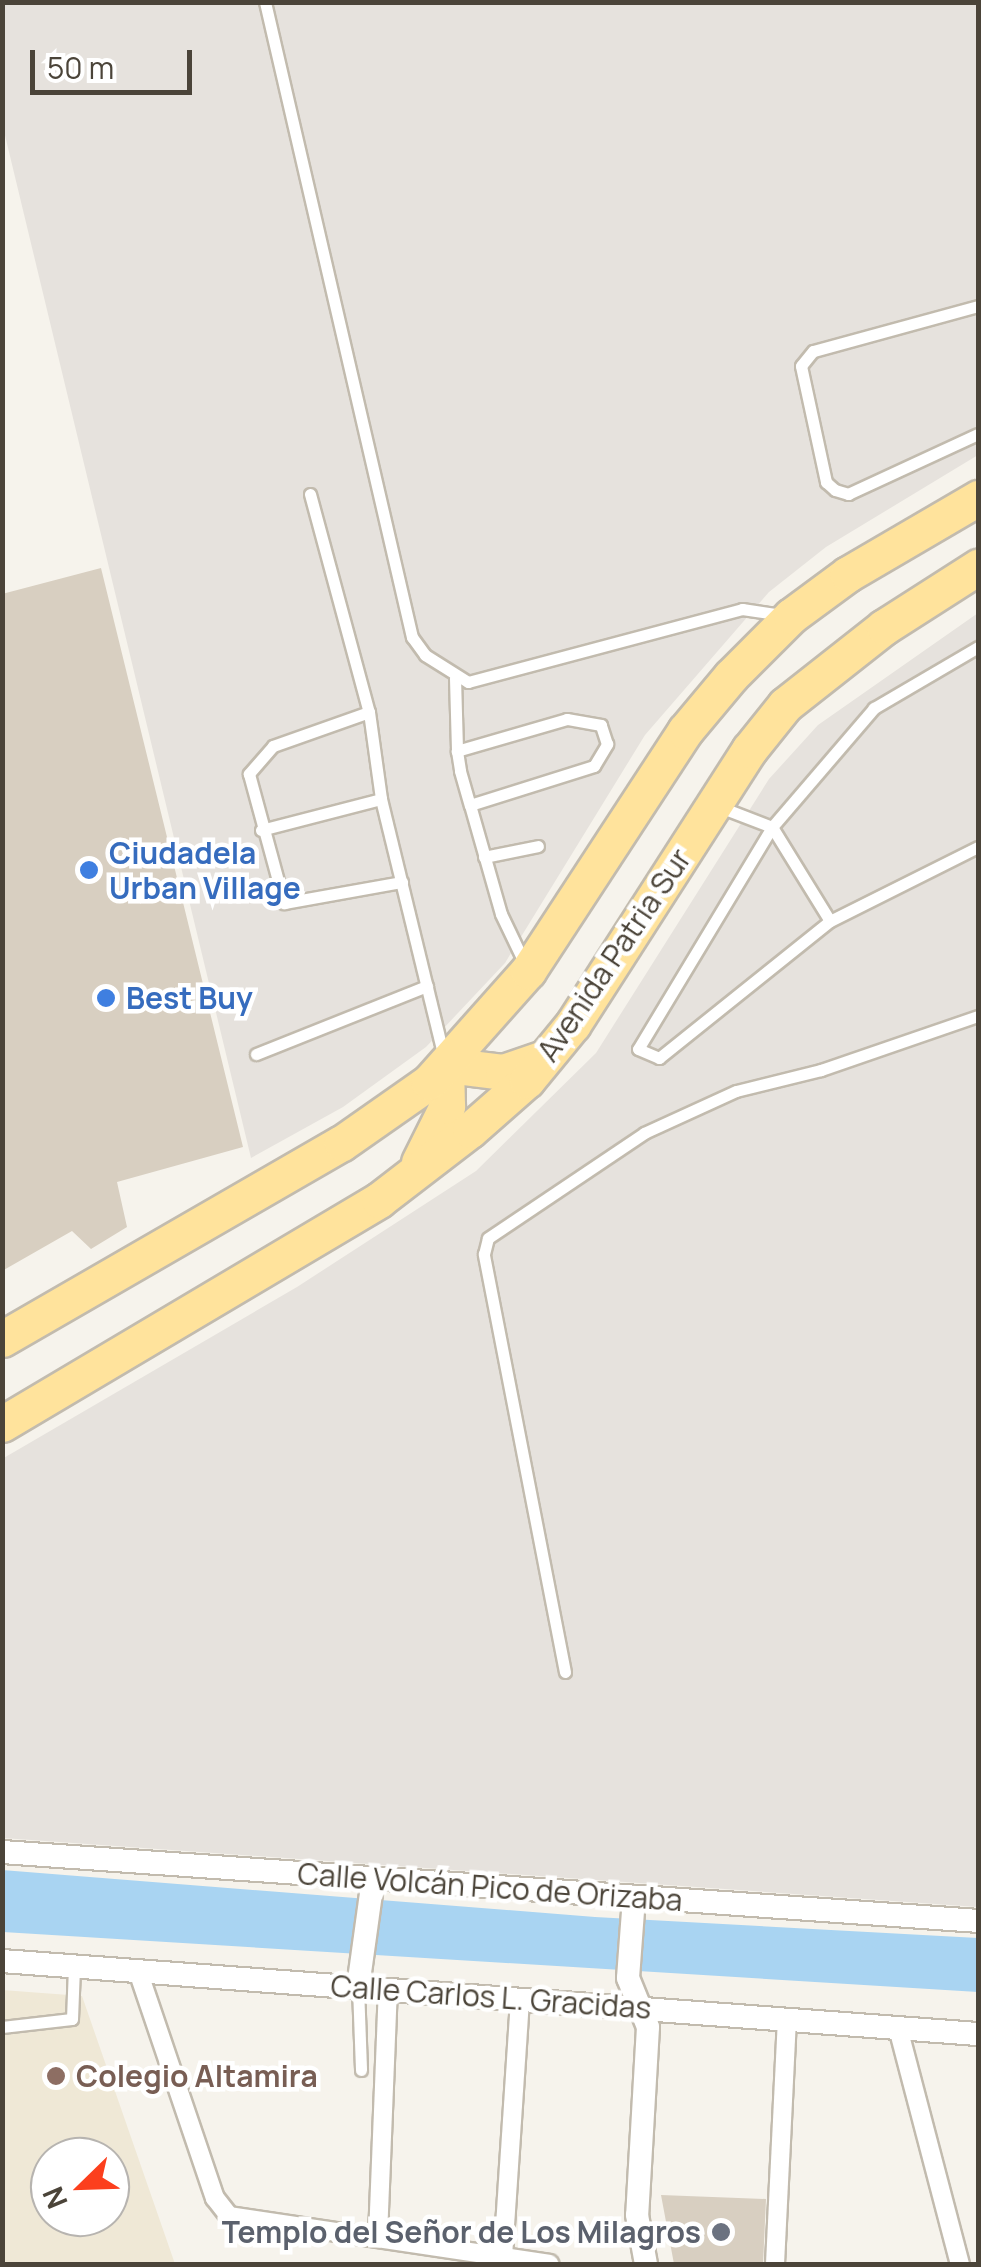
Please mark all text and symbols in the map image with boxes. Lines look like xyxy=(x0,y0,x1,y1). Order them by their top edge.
scale bar xyxy=(35,30,198,92)
text: 50 m xyxy=(47,47,114,88)
place label: Ciudadela Urban Village xyxy=(109,835,301,906)
street label: Avenida Patria Sur xyxy=(530,842,698,1068)
marker: Ciudadela Urban Village xyxy=(78,859,100,881)
place label: Best Buy xyxy=(126,980,253,1016)
marker: Best Buy xyxy=(95,987,117,1009)
street label: Calle Volcán Pico de Orizaba xyxy=(296,1856,684,1918)
street label: Calle Carlos L. Gracidas xyxy=(330,1968,652,2026)
place label: Colegio Altamira xyxy=(76,2058,318,2094)
marker: Colegio Altamira xyxy=(45,2065,67,2087)
north arrow xyxy=(30,2137,130,2237)
text: N xyxy=(33,2181,76,2215)
place label: Templo del Señor de Los Milagros xyxy=(222,2214,701,2250)
marker: Templo del Señor de Los Milagros xyxy=(710,2221,732,2243)

